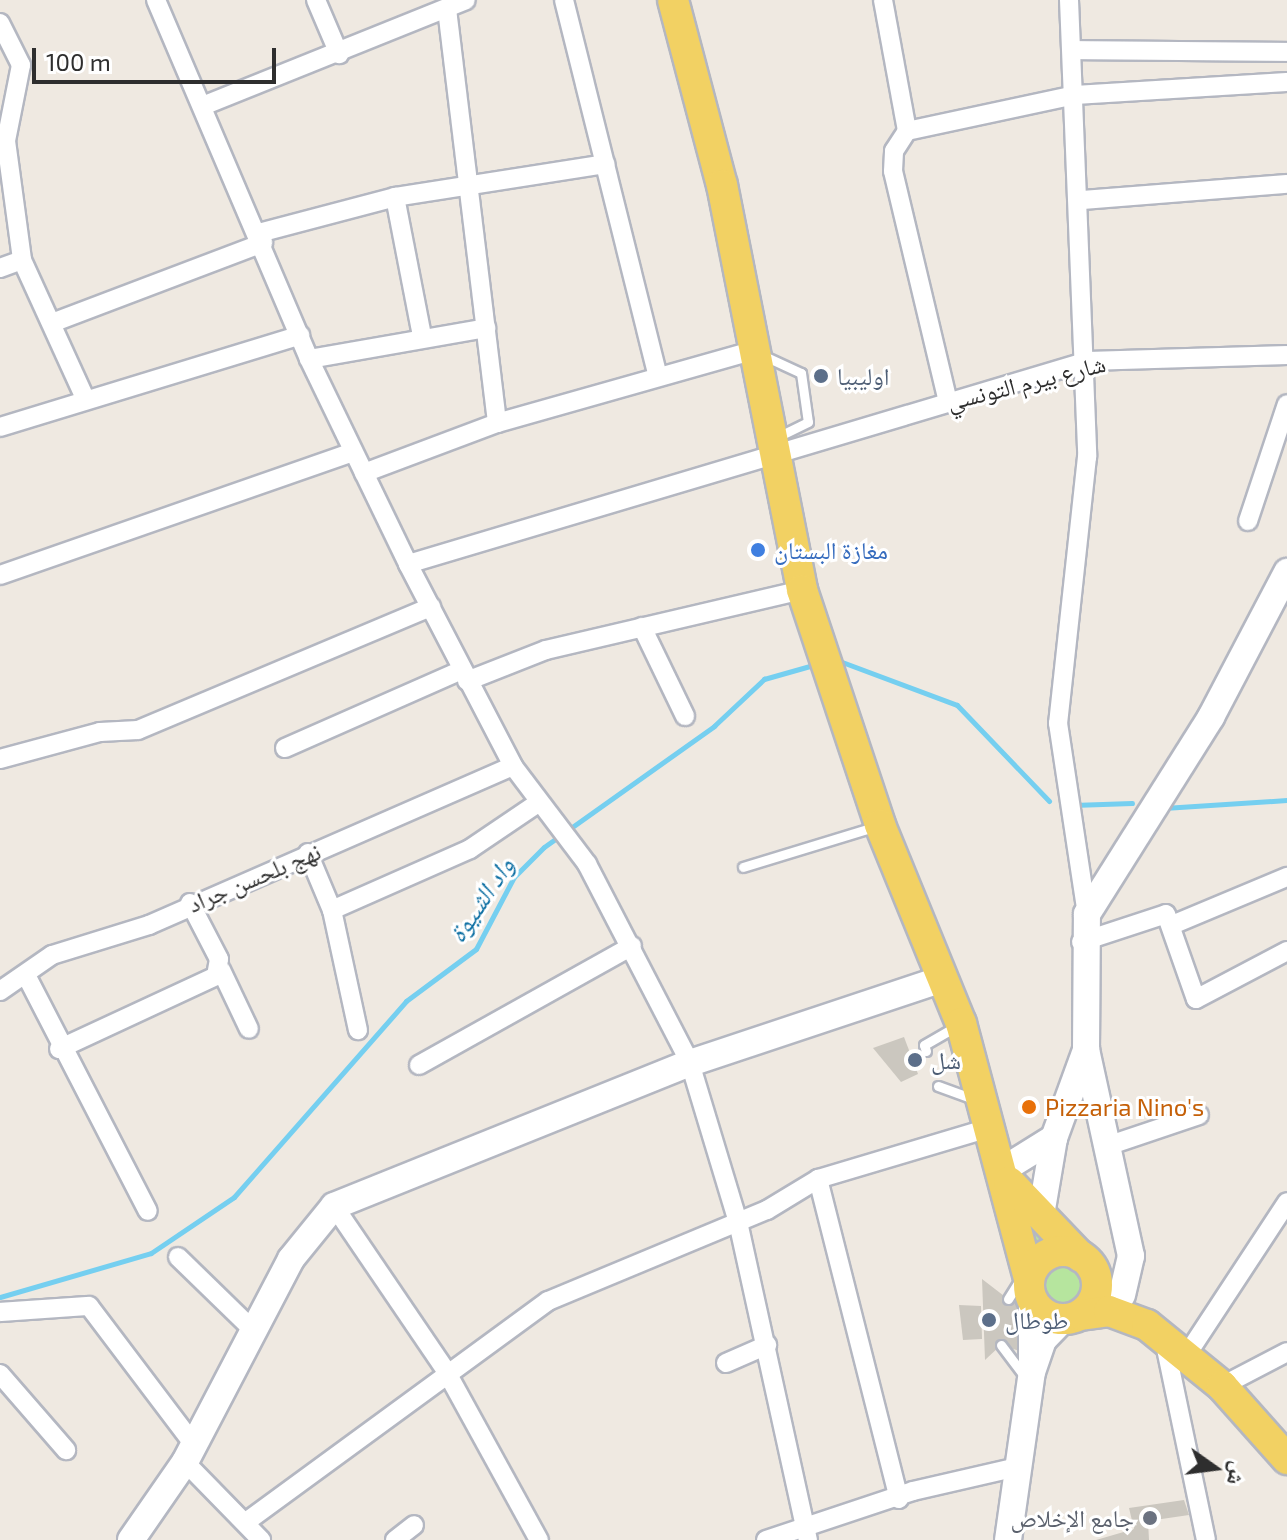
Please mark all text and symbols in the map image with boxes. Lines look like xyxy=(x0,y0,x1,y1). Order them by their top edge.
scale bar xyxy=(36,32,280,82)
text: 100 m xyxy=(46,47,111,76)
street label: شارع بيرم التونسي xyxy=(944,348,1108,416)
place label: اوليبيا xyxy=(837,362,889,390)
marker: اوليبيا xyxy=(812,367,830,385)
place label: مغازة البستان xyxy=(774,536,888,564)
marker: مغازة البستان xyxy=(749,541,767,559)
street label: نهج بلحسن جراد xyxy=(183,836,325,918)
water label: واد الشيوة xyxy=(440,850,520,948)
place label: شل xyxy=(931,1046,961,1074)
marker: شل xyxy=(906,1051,924,1069)
place label: Pizzaria Nino's xyxy=(1045,1093,1204,1121)
marker: Pizzaria Nino's xyxy=(1020,1098,1038,1116)
place label: طوطال xyxy=(1005,1306,1068,1334)
marker: طوطال xyxy=(980,1311,998,1329)
north arrow xyxy=(1175,1428,1255,1508)
text: ش xyxy=(1223,1459,1254,1488)
place label: جامع الإخلاص xyxy=(1011,1504,1134,1532)
marker: جامع الإخلاص xyxy=(1141,1509,1159,1527)

